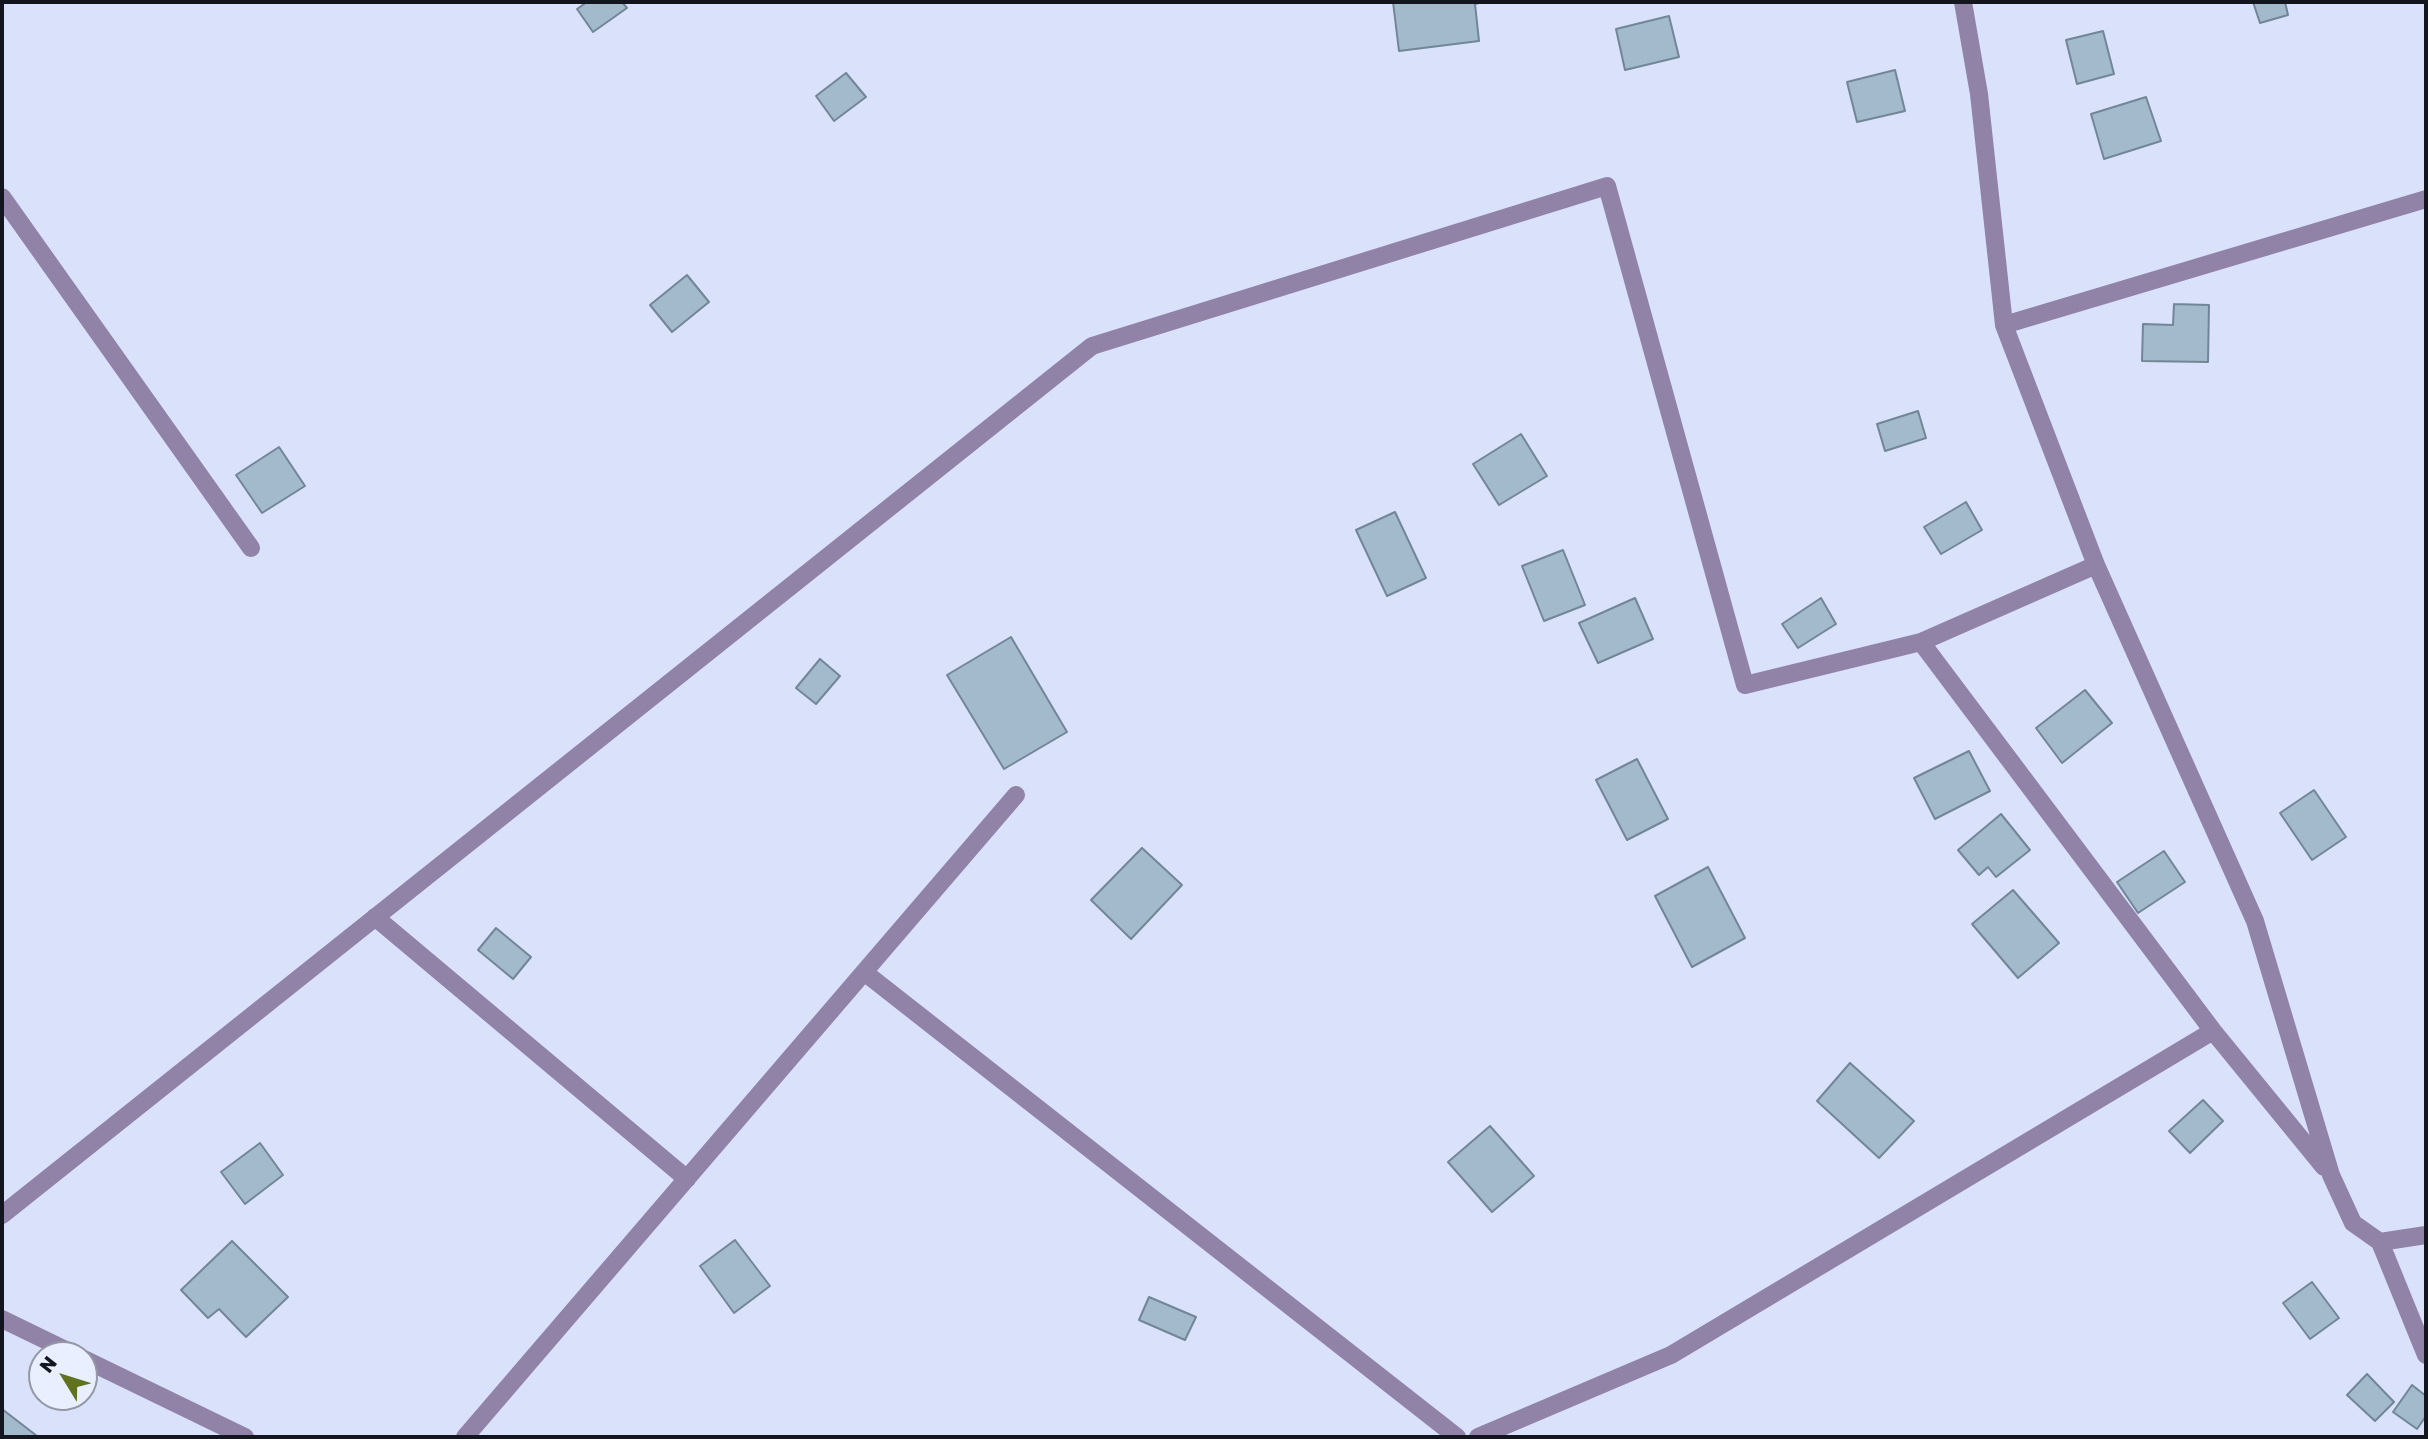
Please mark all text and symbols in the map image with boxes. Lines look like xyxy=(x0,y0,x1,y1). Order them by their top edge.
north arrow xyxy=(28,1341,98,1411)
text: N xyxy=(34,1351,61,1377)

